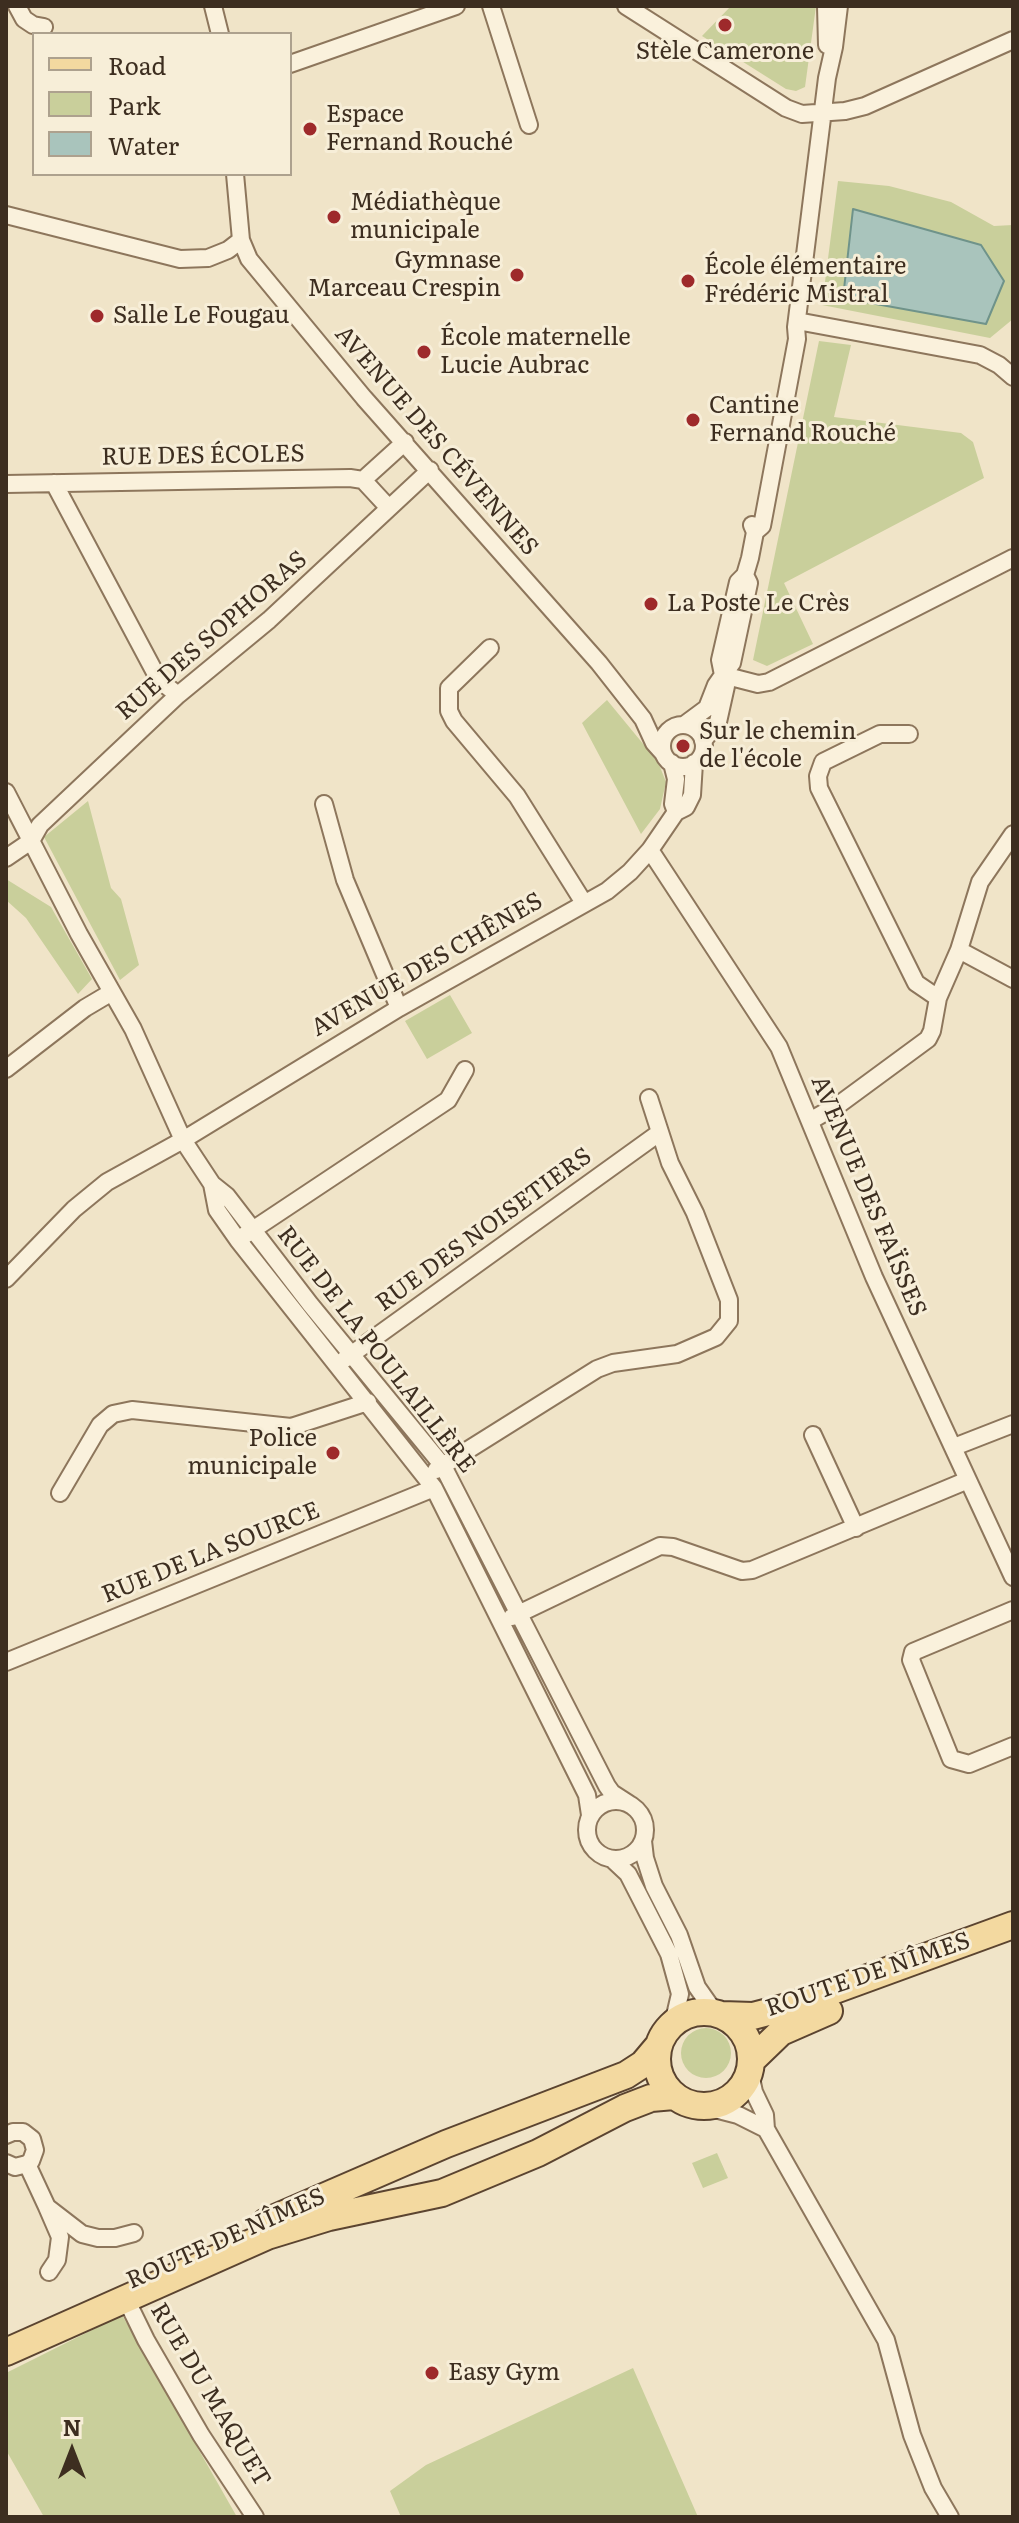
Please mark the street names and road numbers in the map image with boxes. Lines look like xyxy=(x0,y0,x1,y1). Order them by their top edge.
street label: AVENUE DES CÉVENNES xyxy=(328,320,544,562)
street label: RUE DES ÉCOLES xyxy=(101,440,305,472)
street label: RUE DES SOPHORAS xyxy=(111,545,313,727)
street label: AVENUE DES CHÊNES xyxy=(306,887,548,1043)
street label: AVENUE DES FAÏSSES xyxy=(804,1071,932,1321)
street label: RUE DES NOISETIERS xyxy=(371,1142,597,1318)
street label: RUE DE LA POULAILLÈRE xyxy=(271,1221,481,1479)
street label: RUE DE LA SOURCE xyxy=(98,1496,324,1610)
street label: ROUTE DE NÎMES xyxy=(762,1927,974,2023)
street label: ROUTE DE NÎMES xyxy=(122,2182,330,2296)
street label: RUE DU MAQUET xyxy=(144,2298,276,2492)

